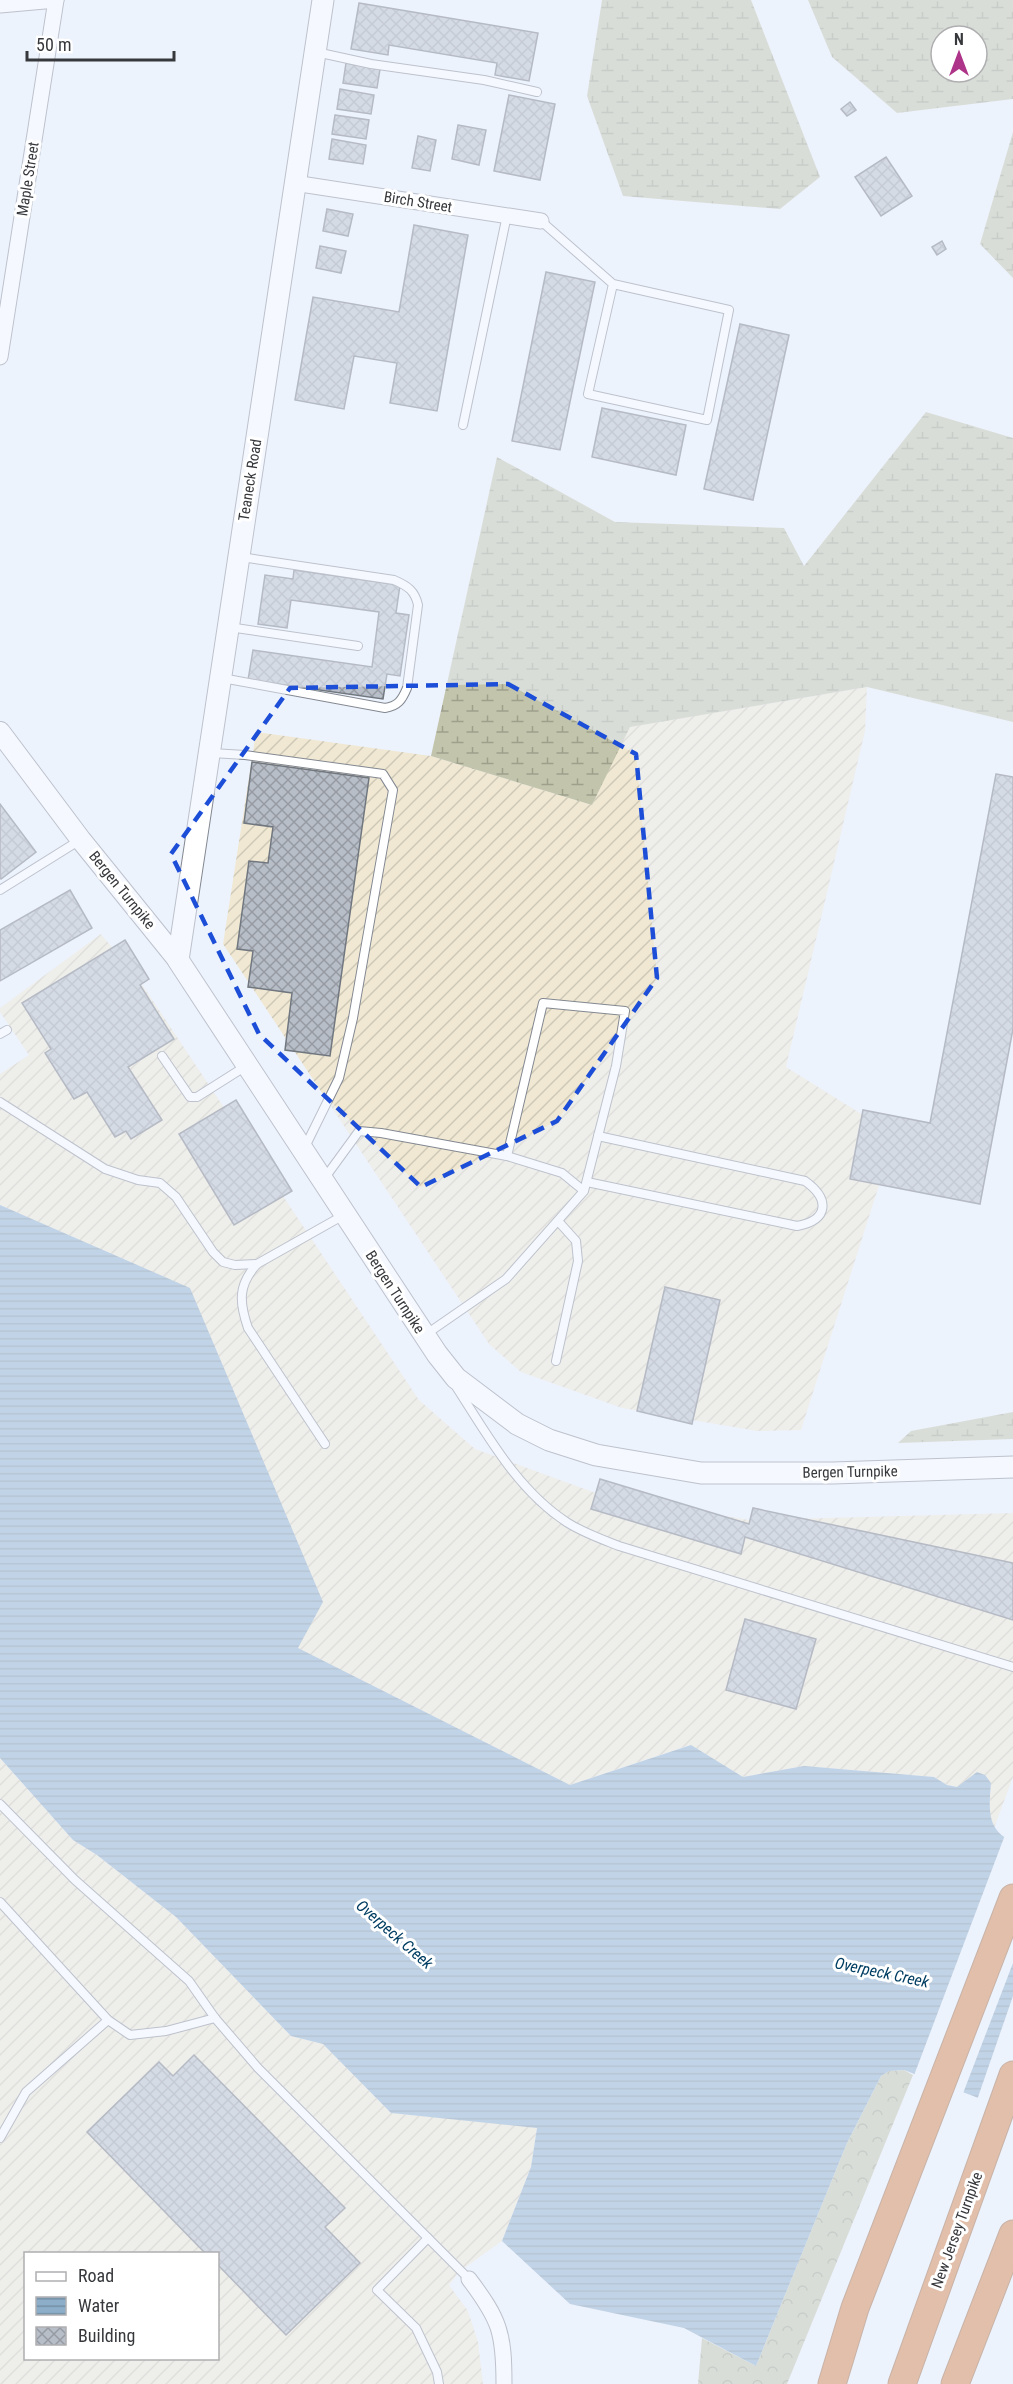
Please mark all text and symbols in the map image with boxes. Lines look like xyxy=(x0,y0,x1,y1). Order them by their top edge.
scale bar xyxy=(27,24,174,62)
north arrow xyxy=(929,24,989,84)
text: N xyxy=(954,30,964,49)
text: 50 m xyxy=(36,34,71,55)
street label: Maple Street xyxy=(13,141,43,217)
street label: Birch Street xyxy=(383,188,453,216)
street label: Teaneck Road xyxy=(235,438,265,522)
street label: Bergen Turnpike xyxy=(85,847,159,933)
street label: Bergen Turnpike xyxy=(362,1247,428,1337)
street label: Bergen Turnpike xyxy=(802,1462,898,1482)
water label: Overpeck Creek xyxy=(352,1896,438,1974)
water label: Overpeck Creek xyxy=(833,1953,932,1992)
street label: New Jersey Turnpike xyxy=(928,2169,986,2291)
legend xyxy=(24,2252,219,2360)
text: Road xyxy=(78,2265,114,2286)
text: Water xyxy=(78,2295,120,2316)
text: Building xyxy=(78,2325,135,2346)

